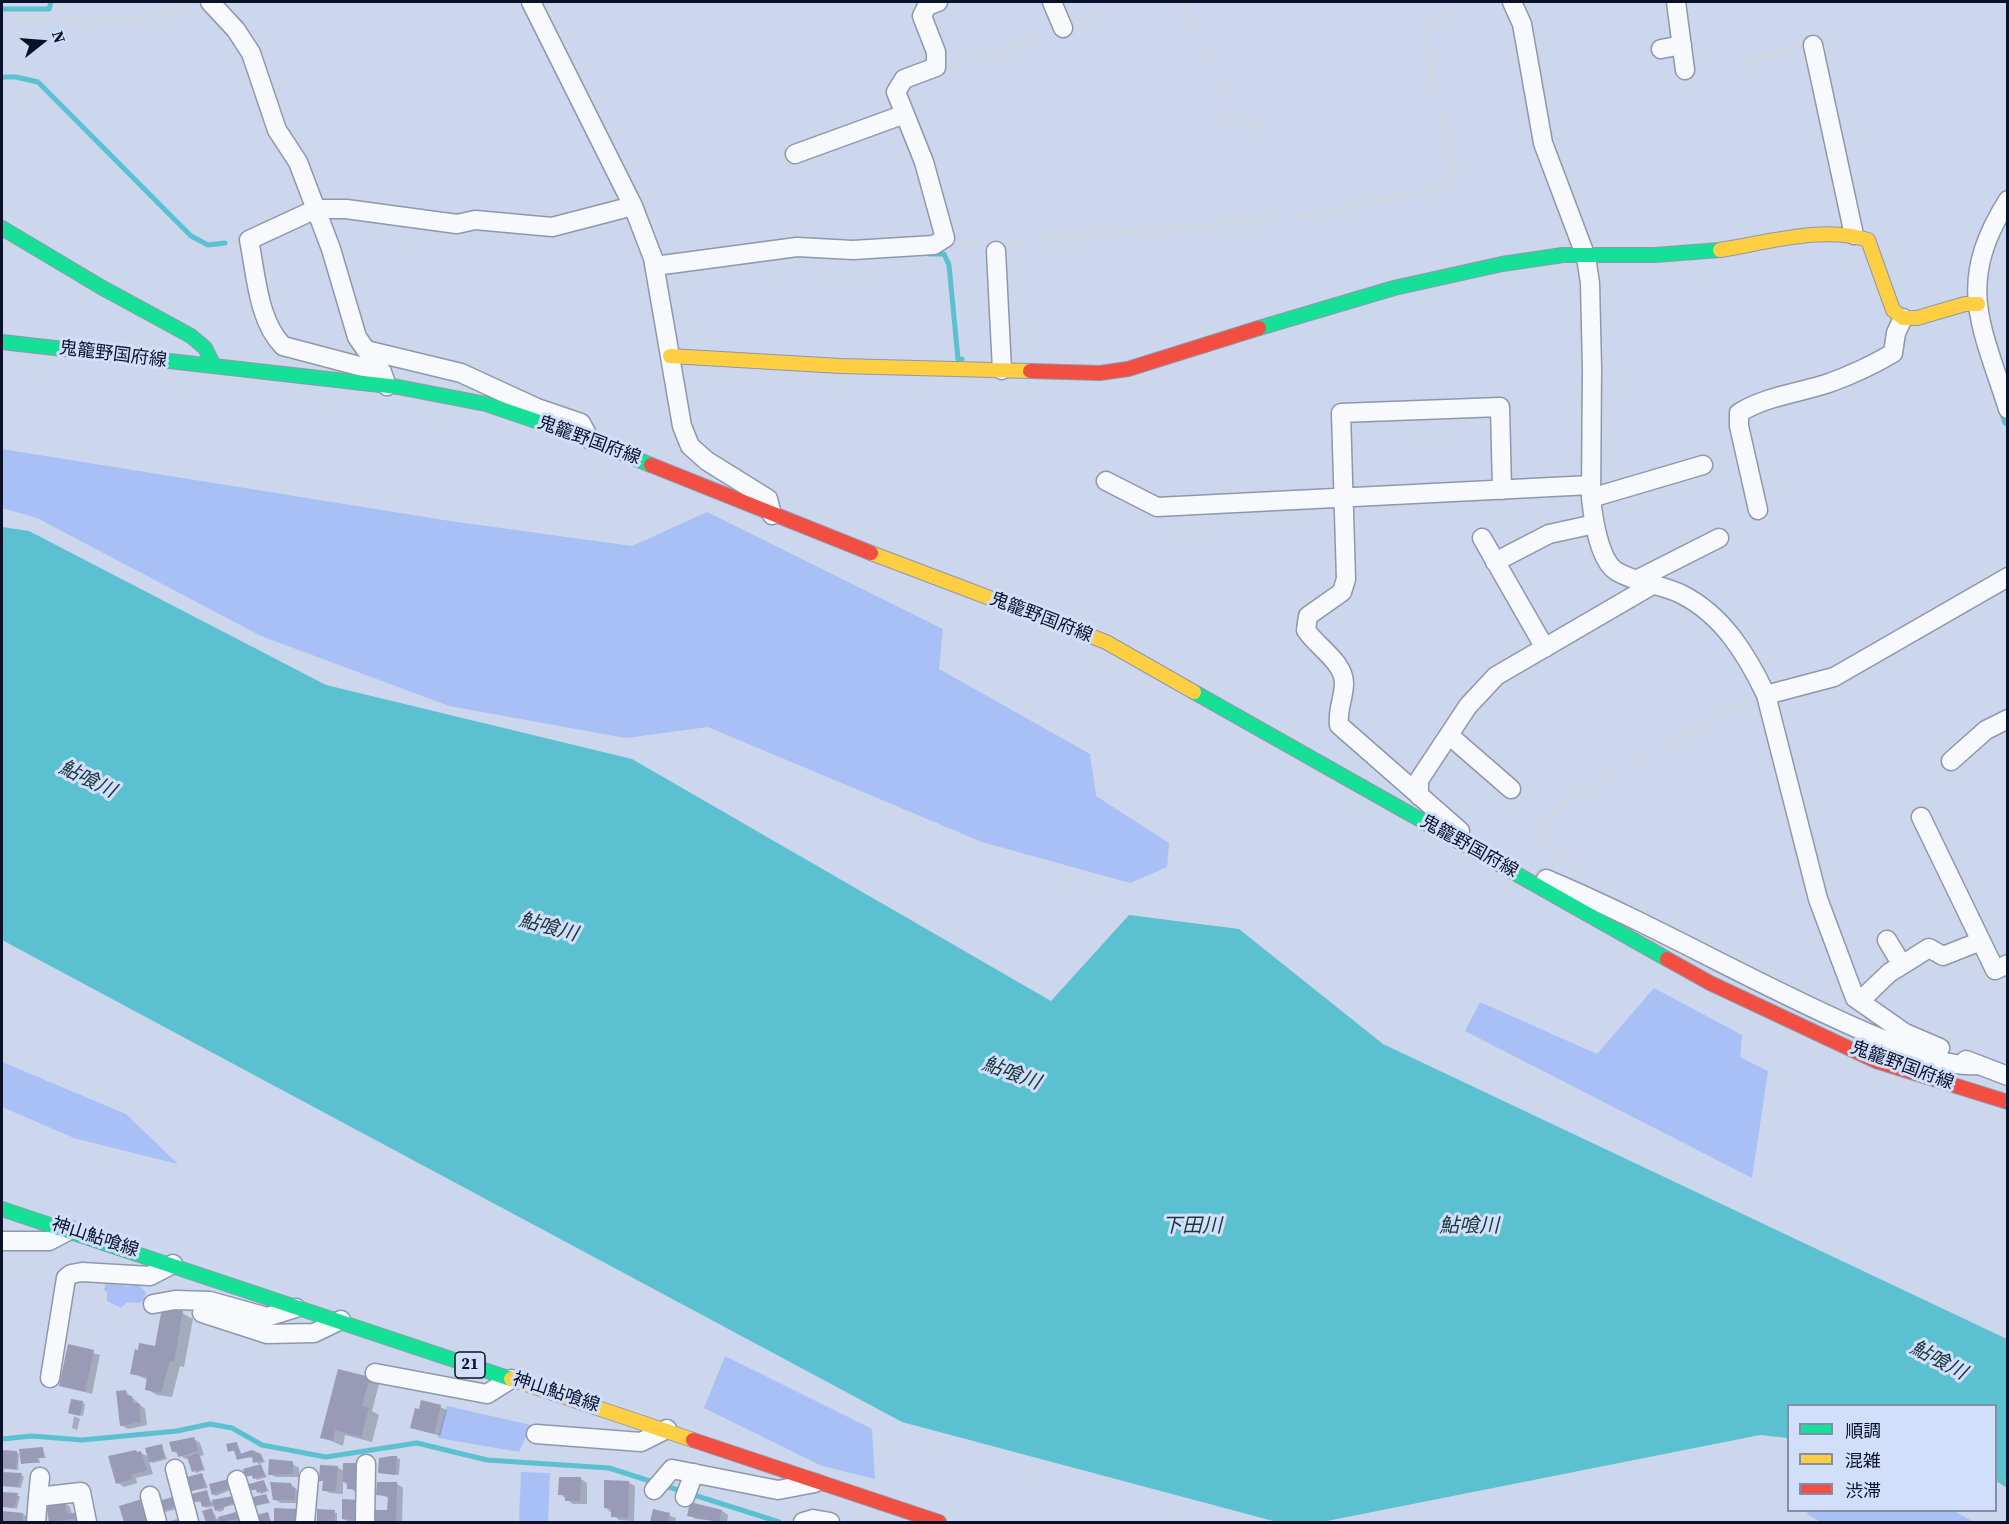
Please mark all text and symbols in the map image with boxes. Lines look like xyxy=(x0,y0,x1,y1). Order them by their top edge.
north arrow xyxy=(12,12,72,72)
text: N xyxy=(47,28,71,46)
street label: 鬼籠野国府線 xyxy=(58,338,168,372)
street label: 鬼籠野国府線 xyxy=(535,412,643,470)
street label: 鬼籠野国府線 xyxy=(987,589,1095,647)
water label: 鮎喰川 xyxy=(55,756,119,804)
street label: 鬼籠野国府線 xyxy=(1417,811,1521,883)
water label: 鮎喰川 xyxy=(516,909,580,947)
street label: 鬼籠野国府線 xyxy=(1848,1037,1956,1095)
water label: 鮎喰川 xyxy=(979,1052,1043,1096)
street label: 神山鮎喰線 xyxy=(49,1214,141,1262)
water label: 下田川 xyxy=(1162,1215,1222,1239)
water label: 鮎喰川 xyxy=(1439,1215,1499,1239)
water label: 鮎喰川 xyxy=(1906,1336,1970,1386)
road number: 21 xyxy=(455,1352,485,1378)
street label: 神山鮎喰線 xyxy=(510,1369,602,1417)
legend xyxy=(1787,1404,1997,1512)
text: 順調 xyxy=(1845,1418,1881,1443)
text: 混雑 xyxy=(1845,1448,1881,1473)
text: 渋滞 xyxy=(1845,1478,1881,1503)

